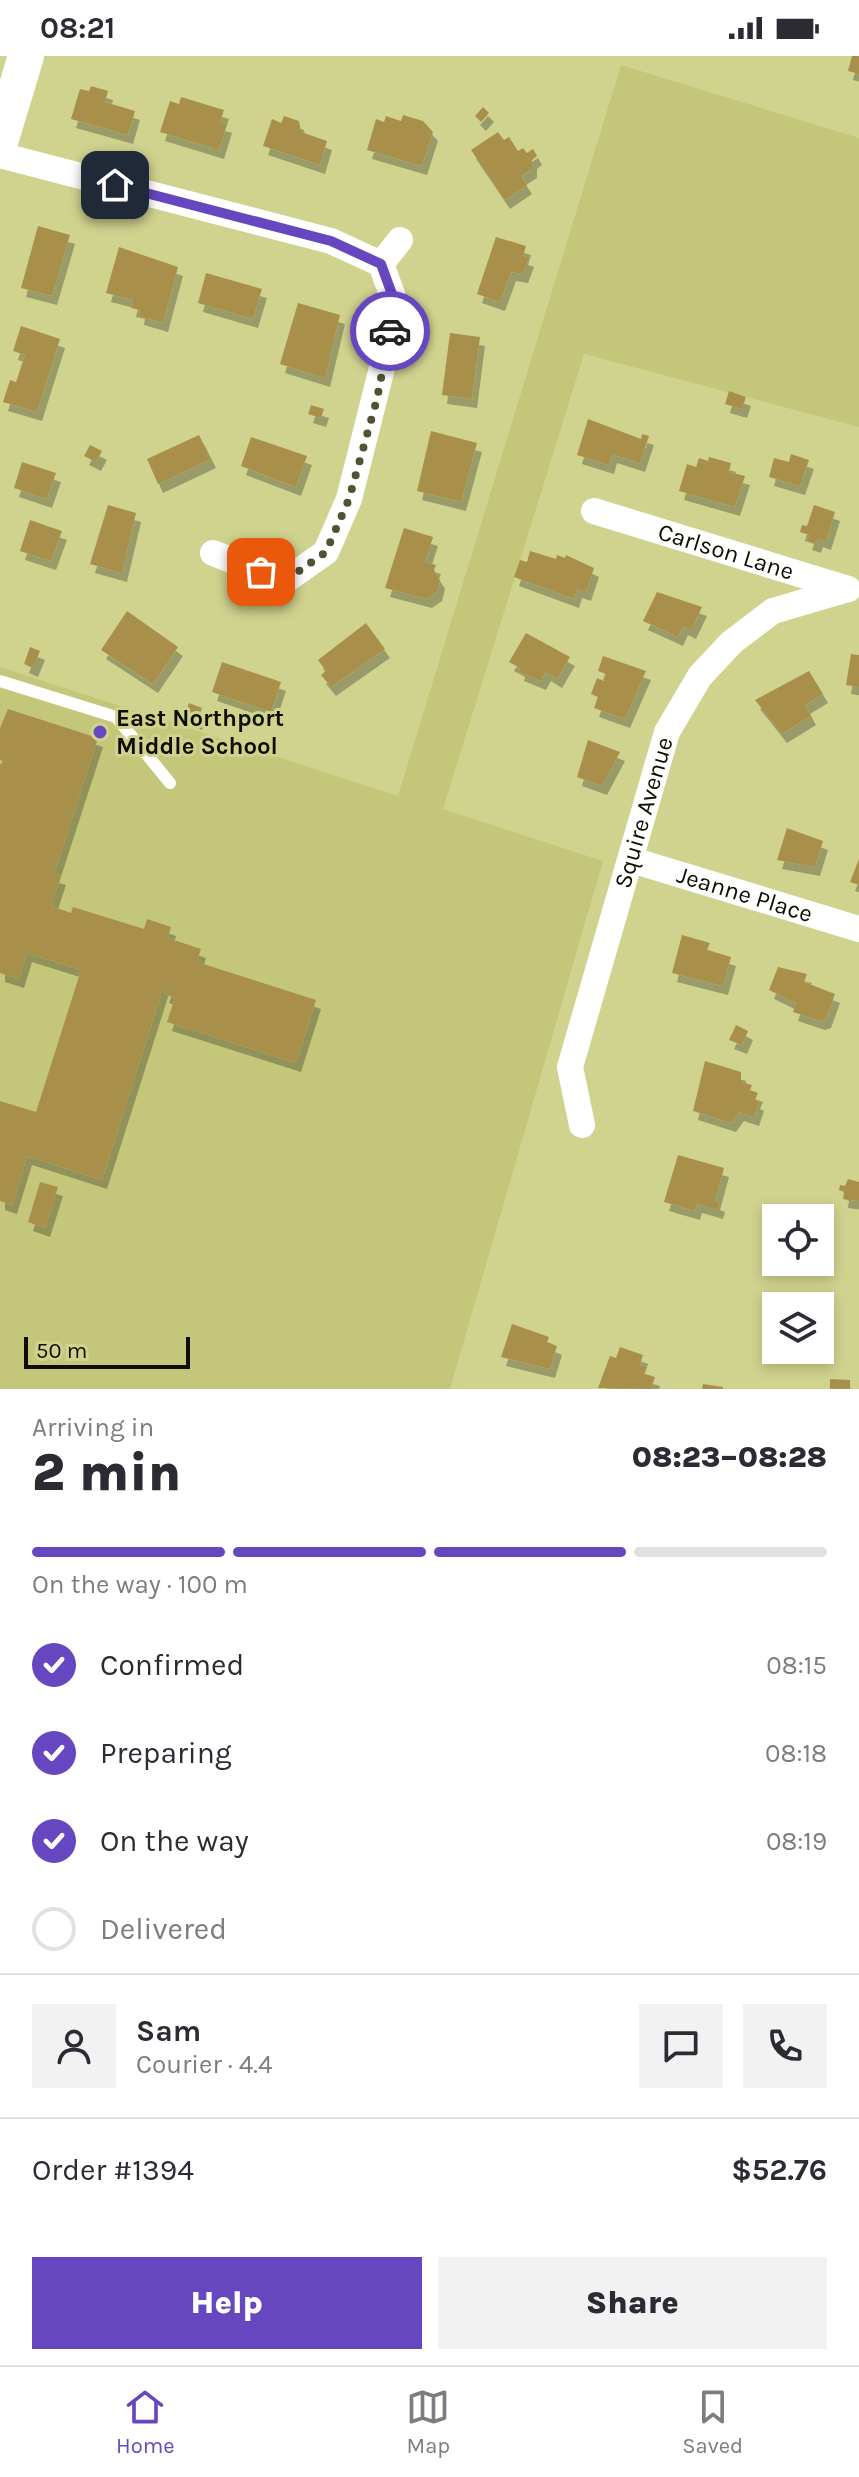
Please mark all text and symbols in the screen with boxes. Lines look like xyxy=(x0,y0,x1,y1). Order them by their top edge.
text: 08:21 xyxy=(40,10,115,46)
pin xyxy=(81,151,149,219)
icon: home xyxy=(93,163,137,207)
courier xyxy=(350,291,430,371)
icon: car xyxy=(368,309,412,353)
street label: Carlson Lane xyxy=(655,517,797,586)
pin xyxy=(227,538,295,606)
icon: bag xyxy=(239,550,283,594)
place label: East Northport Middle School xyxy=(116,704,284,760)
marker: East Northport Middle School xyxy=(91,723,109,741)
street label: Squire Avenue xyxy=(609,734,679,891)
street label: Jeanne Place xyxy=(674,861,816,928)
map controls xyxy=(762,1204,834,1364)
button: locate xyxy=(762,1204,834,1276)
button: layers xyxy=(762,1292,834,1364)
scale bar xyxy=(24,1333,190,1369)
text: 50 m xyxy=(36,1338,87,1364)
text: Arriving in xyxy=(32,1412,154,1443)
text: 08:23–08:28 xyxy=(632,1439,827,1475)
text: 2 min xyxy=(32,1442,181,1503)
text: On the way · 100 m xyxy=(32,1569,248,1600)
icon: check xyxy=(32,1643,76,1687)
text: Confirmed xyxy=(100,1647,244,1683)
text: 08:15 xyxy=(766,1650,827,1681)
icon: check xyxy=(32,1731,76,1775)
text: Preparing xyxy=(100,1735,232,1771)
text: 08:18 xyxy=(765,1738,827,1769)
icon: check xyxy=(32,1819,76,1863)
text: On the way xyxy=(100,1823,249,1859)
text: 08:19 xyxy=(766,1826,827,1857)
text: Delivered xyxy=(100,1911,227,1947)
button: person xyxy=(32,2004,116,2088)
button: chat xyxy=(639,2004,723,2088)
button: phone xyxy=(743,2004,827,2088)
text: Sam xyxy=(136,2013,201,2049)
text: Courier · 4.4 xyxy=(136,2049,272,2080)
text: Order #1394 xyxy=(32,2152,194,2188)
text: $52.76 xyxy=(731,2152,827,2188)
button: Help xyxy=(32,2257,422,2349)
button: Share xyxy=(438,2257,827,2349)
tab: Home xyxy=(116,2385,175,2459)
tab: Map xyxy=(406,2385,450,2459)
tab: Saved xyxy=(682,2385,743,2459)

